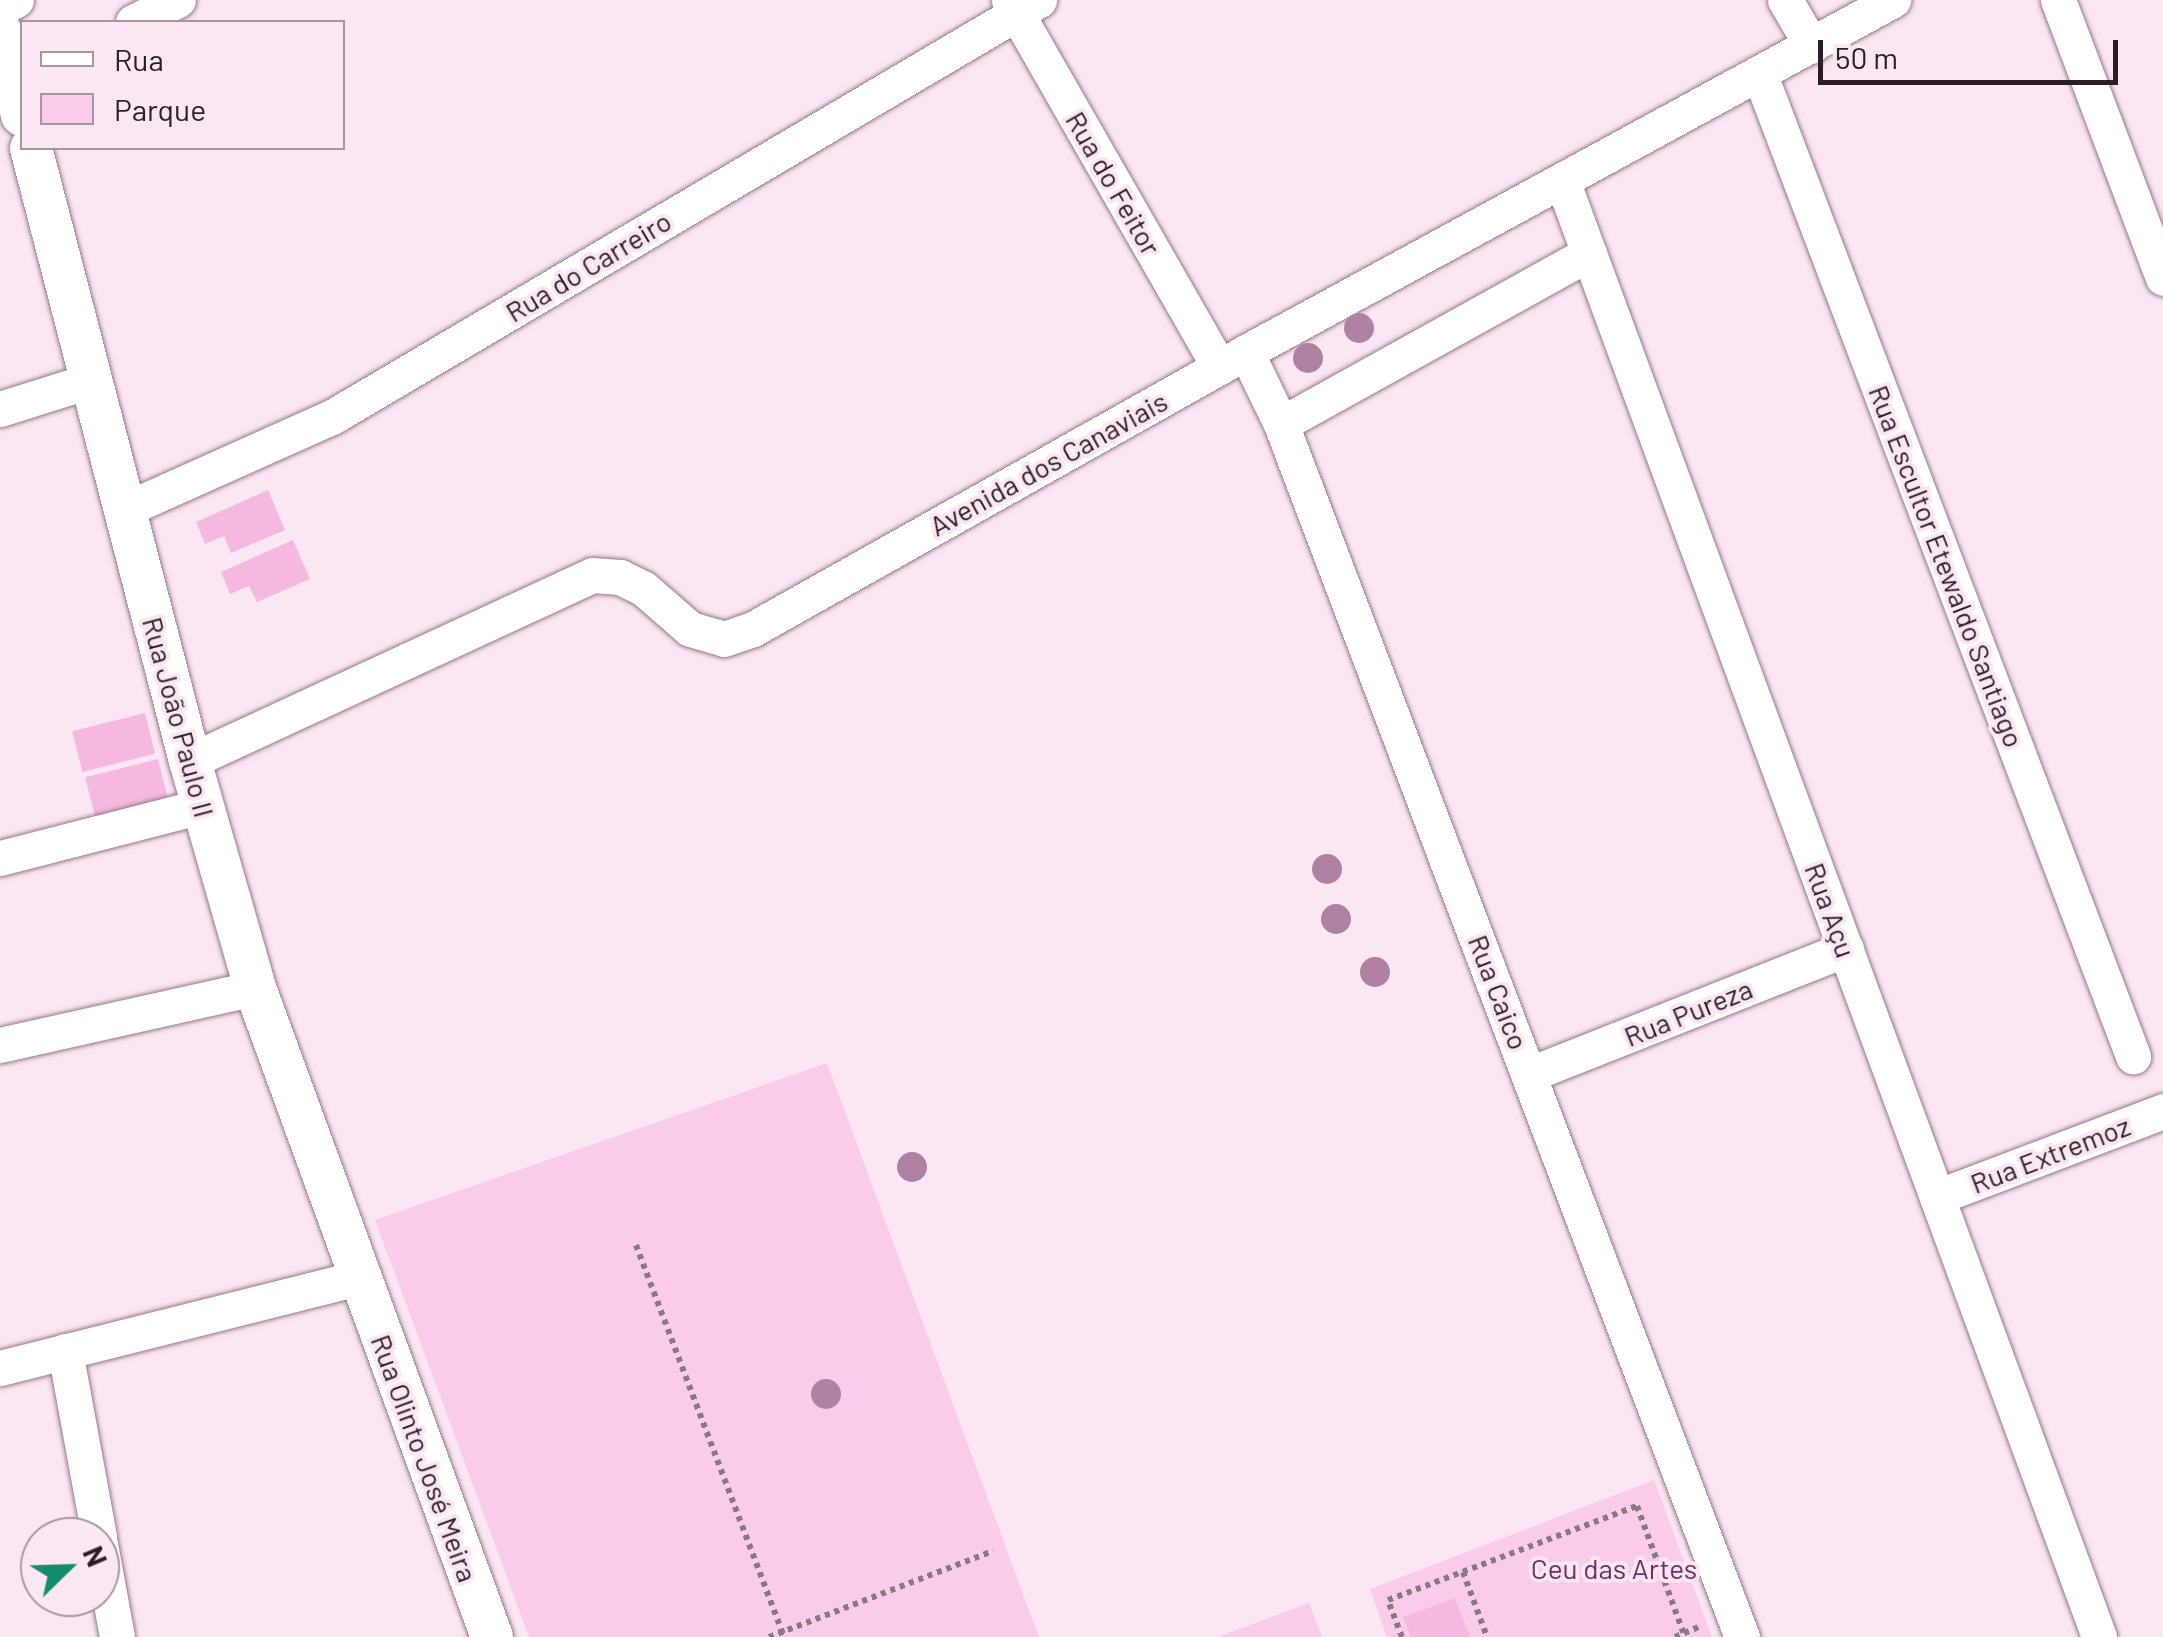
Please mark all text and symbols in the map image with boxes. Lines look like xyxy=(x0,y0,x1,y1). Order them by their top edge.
legend xyxy=(20,20,345,150)
scale bar xyxy=(1823,20,2123,82)
text: 50 m xyxy=(1835,39,1898,75)
text: Rua xyxy=(114,41,164,77)
text: Parque xyxy=(114,91,206,127)
street label: Rua do Feitor xyxy=(1059,105,1169,261)
street label: Rua do Carreiro xyxy=(499,203,677,329)
street label: Rua Escultor Etewaldo Santiago xyxy=(1862,380,2032,752)
street label: Avenida dos Canaviais xyxy=(923,384,1173,542)
street label: Rua João Paulo II xyxy=(136,613,222,821)
street label: Rua Açu xyxy=(1798,858,1864,962)
street label: Rua Caico xyxy=(1462,930,1536,1054)
street label: Rua Pureza xyxy=(1619,971,1757,1053)
street label: Rua Extremoz xyxy=(1965,1108,2135,1200)
street label: Rua Olinto José Meira xyxy=(365,1330,485,1586)
north arrow xyxy=(20,1517,120,1617)
text: N xyxy=(76,1541,115,1571)
park label: Ceu das Artes xyxy=(1531,1551,1697,1585)

